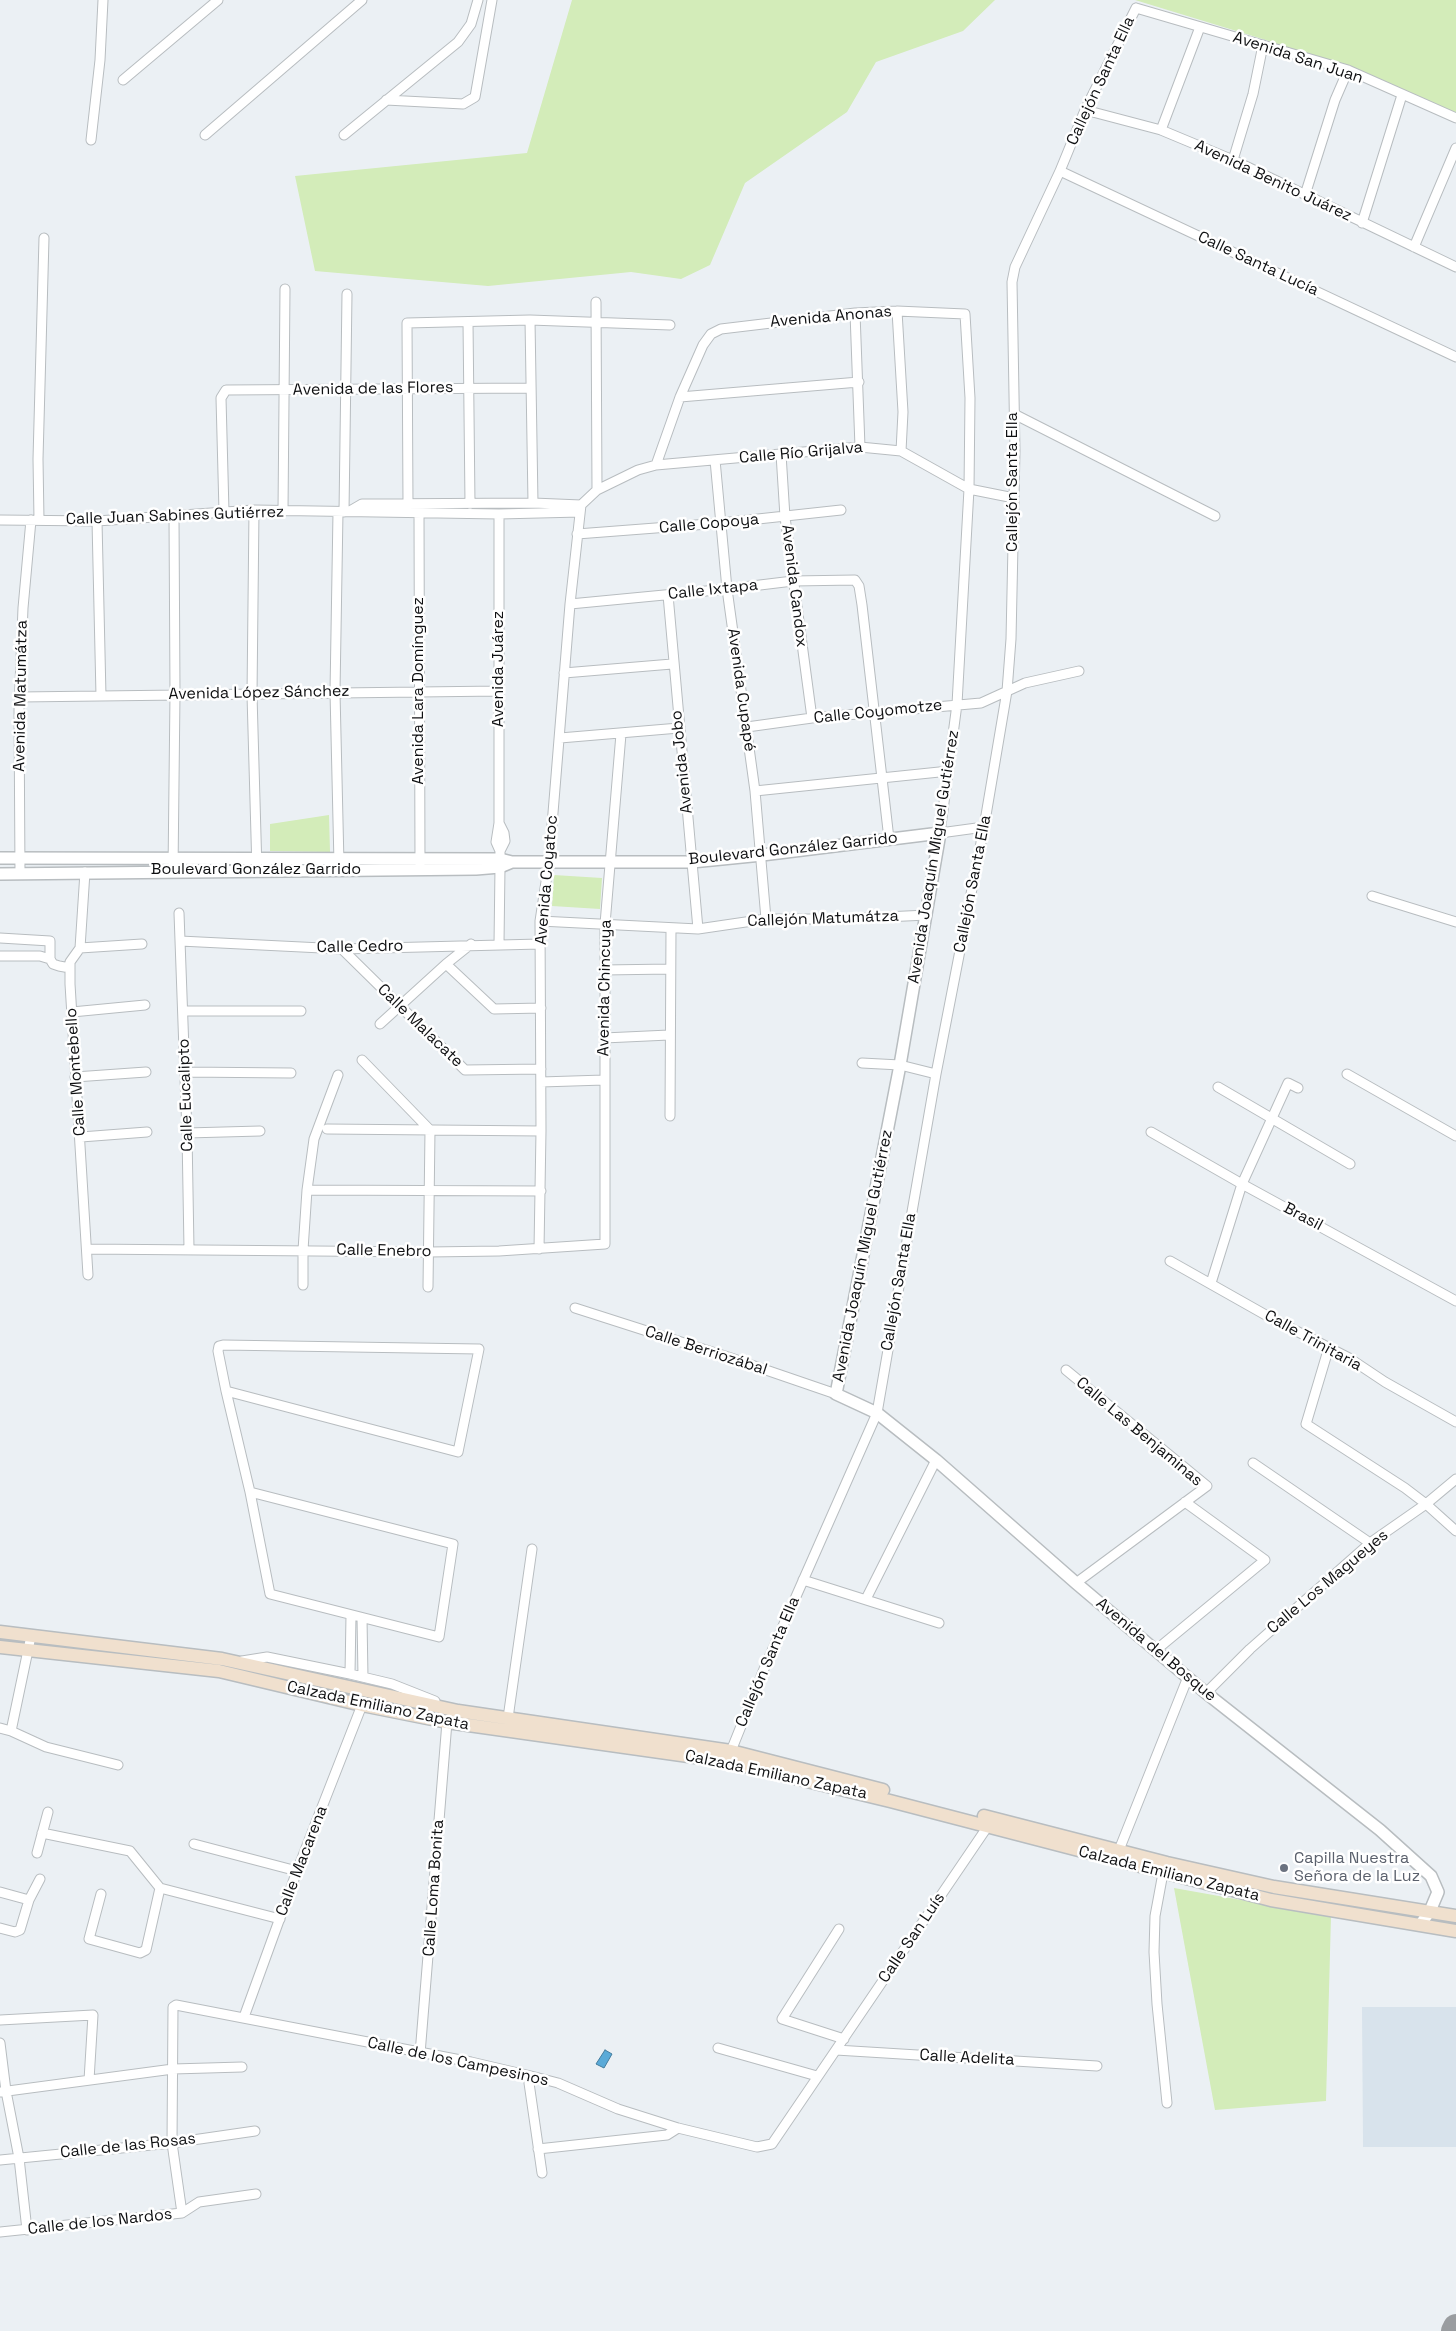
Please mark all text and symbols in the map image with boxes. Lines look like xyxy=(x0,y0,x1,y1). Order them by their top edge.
street label: Callejón Santa Ella xyxy=(1063,14,1139,148)
street label: Avenida San Juan xyxy=(1230,28,1366,88)
street label: Avenida Benito Juárez xyxy=(1191,136,1355,226)
street label: Calle Santa Lucía xyxy=(1194,228,1322,300)
street label: Avenida Anonas xyxy=(769,302,893,332)
street label: Avenida de las Flores xyxy=(293,378,453,400)
street label: Callejón Santa Ella xyxy=(1003,412,1023,552)
street label: Calle Río Grijalva xyxy=(738,438,864,468)
street label: Calle Juan Sabines Gutiérrez xyxy=(66,503,284,529)
street label: Calle Copoya xyxy=(658,510,760,538)
street label: Avenida Candox xyxy=(777,524,811,648)
street label: Calle Ixtapa xyxy=(667,576,759,604)
street label: Avenida Lara Domínguez xyxy=(409,597,429,785)
street label: Avenida Juárez xyxy=(489,611,509,727)
street label: Avenida Matumátza xyxy=(10,620,32,772)
street label: Avenida Cupapé xyxy=(723,627,759,753)
street label: Avenida López Sánchez xyxy=(168,682,350,704)
street label: Calle Coyomotze xyxy=(813,696,943,728)
street label: Avenida Jobo xyxy=(667,709,697,815)
street label: Avenida Joaquín Miguel Gutiérrez xyxy=(904,729,964,985)
street label: Avenida Coyatoc xyxy=(532,814,562,946)
street label: Callejón Santa Ella xyxy=(950,814,996,954)
street label: Boulevard González Garrido xyxy=(687,828,899,870)
street label: Boulevard González Garrido xyxy=(151,860,361,880)
street label: Callejón Matumátza xyxy=(747,907,899,931)
street label: Avenida Chincuya xyxy=(594,919,616,1057)
street label: Calle Cedro xyxy=(317,937,403,957)
street label: Calle Malacate xyxy=(373,980,467,1072)
street label: Calle Montebello xyxy=(62,1007,90,1137)
street label: Calle Eucalipto xyxy=(174,1038,198,1152)
street label: Avenida Joaquín Miguel Gutiérrez xyxy=(829,1128,897,1384)
street label: Brasil xyxy=(1280,1199,1326,1235)
street label: Callejón Santa Ella xyxy=(877,1211,921,1353)
street label: Calle Enebro xyxy=(336,1241,432,1261)
street label: Calle Trinitaria xyxy=(1261,1306,1365,1376)
street label: Calle Berriozábal xyxy=(642,1322,770,1380)
street label: Calle Las Benjaminas xyxy=(1072,1373,1206,1491)
street label: Calle Los Magueyes xyxy=(1264,1526,1392,1638)
street label: Callejón Santa Ella xyxy=(732,1594,804,1730)
street label: Avenida del Bosque xyxy=(1092,1594,1220,1706)
street label: Calzada Emiliano Zapata xyxy=(285,1677,471,1735)
street label: Calzada Emiliano Zapata xyxy=(683,1746,869,1804)
street label: Calle Macarena xyxy=(272,1803,332,1919)
street label: Calle Loma Bonita xyxy=(420,1819,448,1957)
street label: Calzada Emiliano Zapata xyxy=(1077,1842,1261,1906)
place label: Capilla Nuestra Señora de la Luz xyxy=(1294,1849,1420,1887)
marker: Capilla Nuestra Señora de la Luz xyxy=(1278,1862,1290,1874)
street label: Calle San Luís xyxy=(875,1889,949,1987)
street label: Calle de los Campesinos xyxy=(366,2033,550,2091)
street label: Calle Adelita xyxy=(919,2046,1015,2070)
street label: Calle de las Rosas xyxy=(59,2129,197,2163)
street label: Calle de los Nardos xyxy=(27,2205,173,2239)

